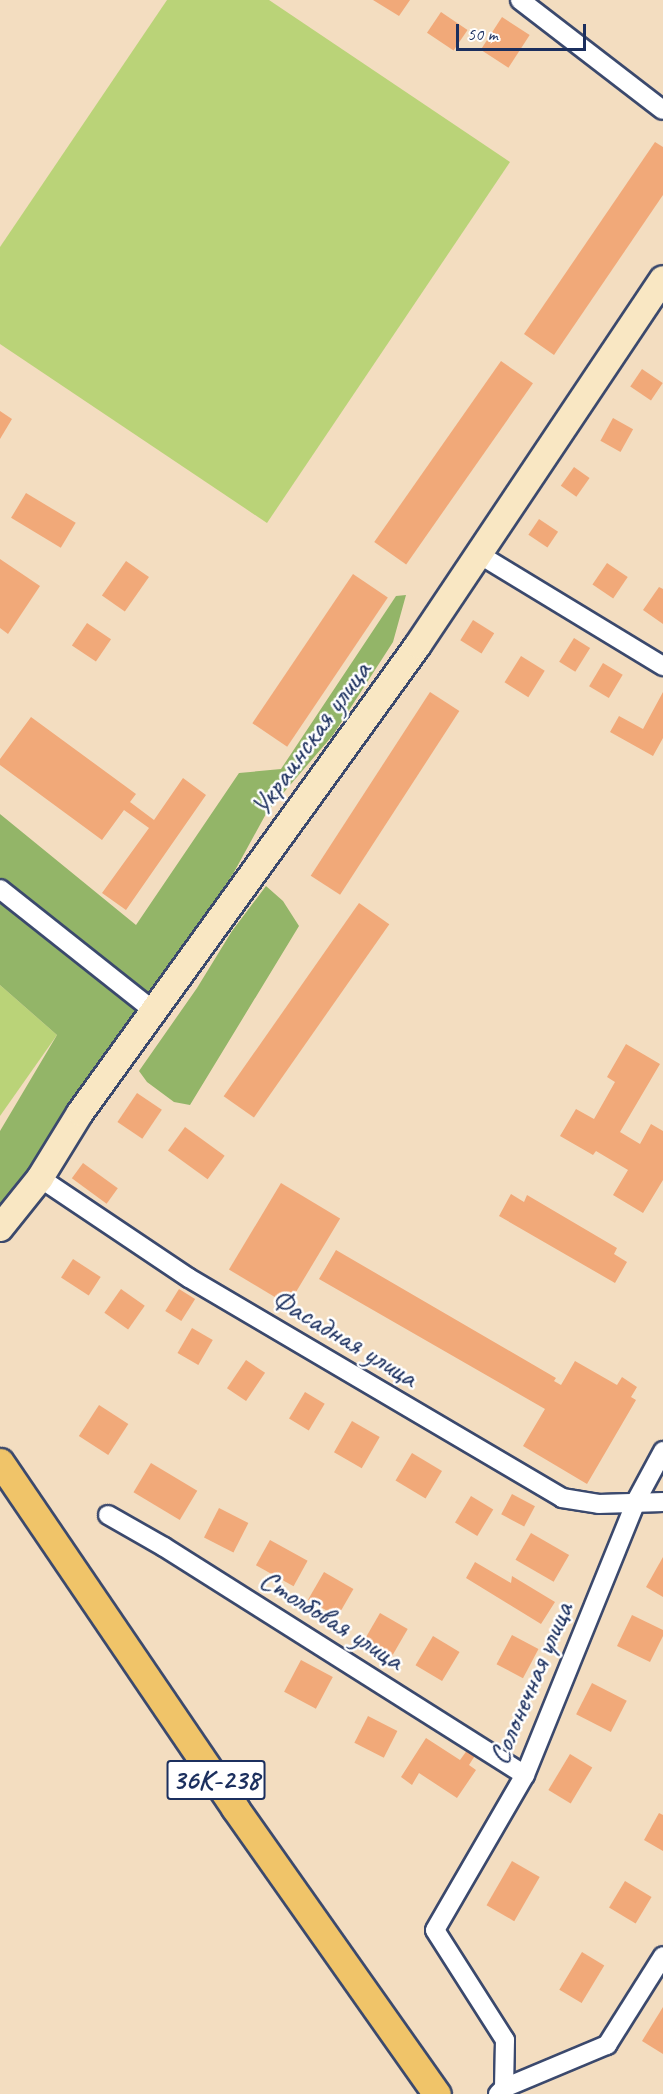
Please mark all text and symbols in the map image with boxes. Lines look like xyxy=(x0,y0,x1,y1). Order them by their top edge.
scale bar xyxy=(459,12,590,50)
text: 50 m xyxy=(467,23,498,45)
street label: Украинская улица xyxy=(241,653,379,823)
street label: Фасадная улица xyxy=(265,1279,425,1395)
street label: Столбовая улица xyxy=(252,1560,412,1678)
street label: Солонечная улица xyxy=(479,1595,581,1771)
road number: 36К-238 xyxy=(166,1755,266,1805)

